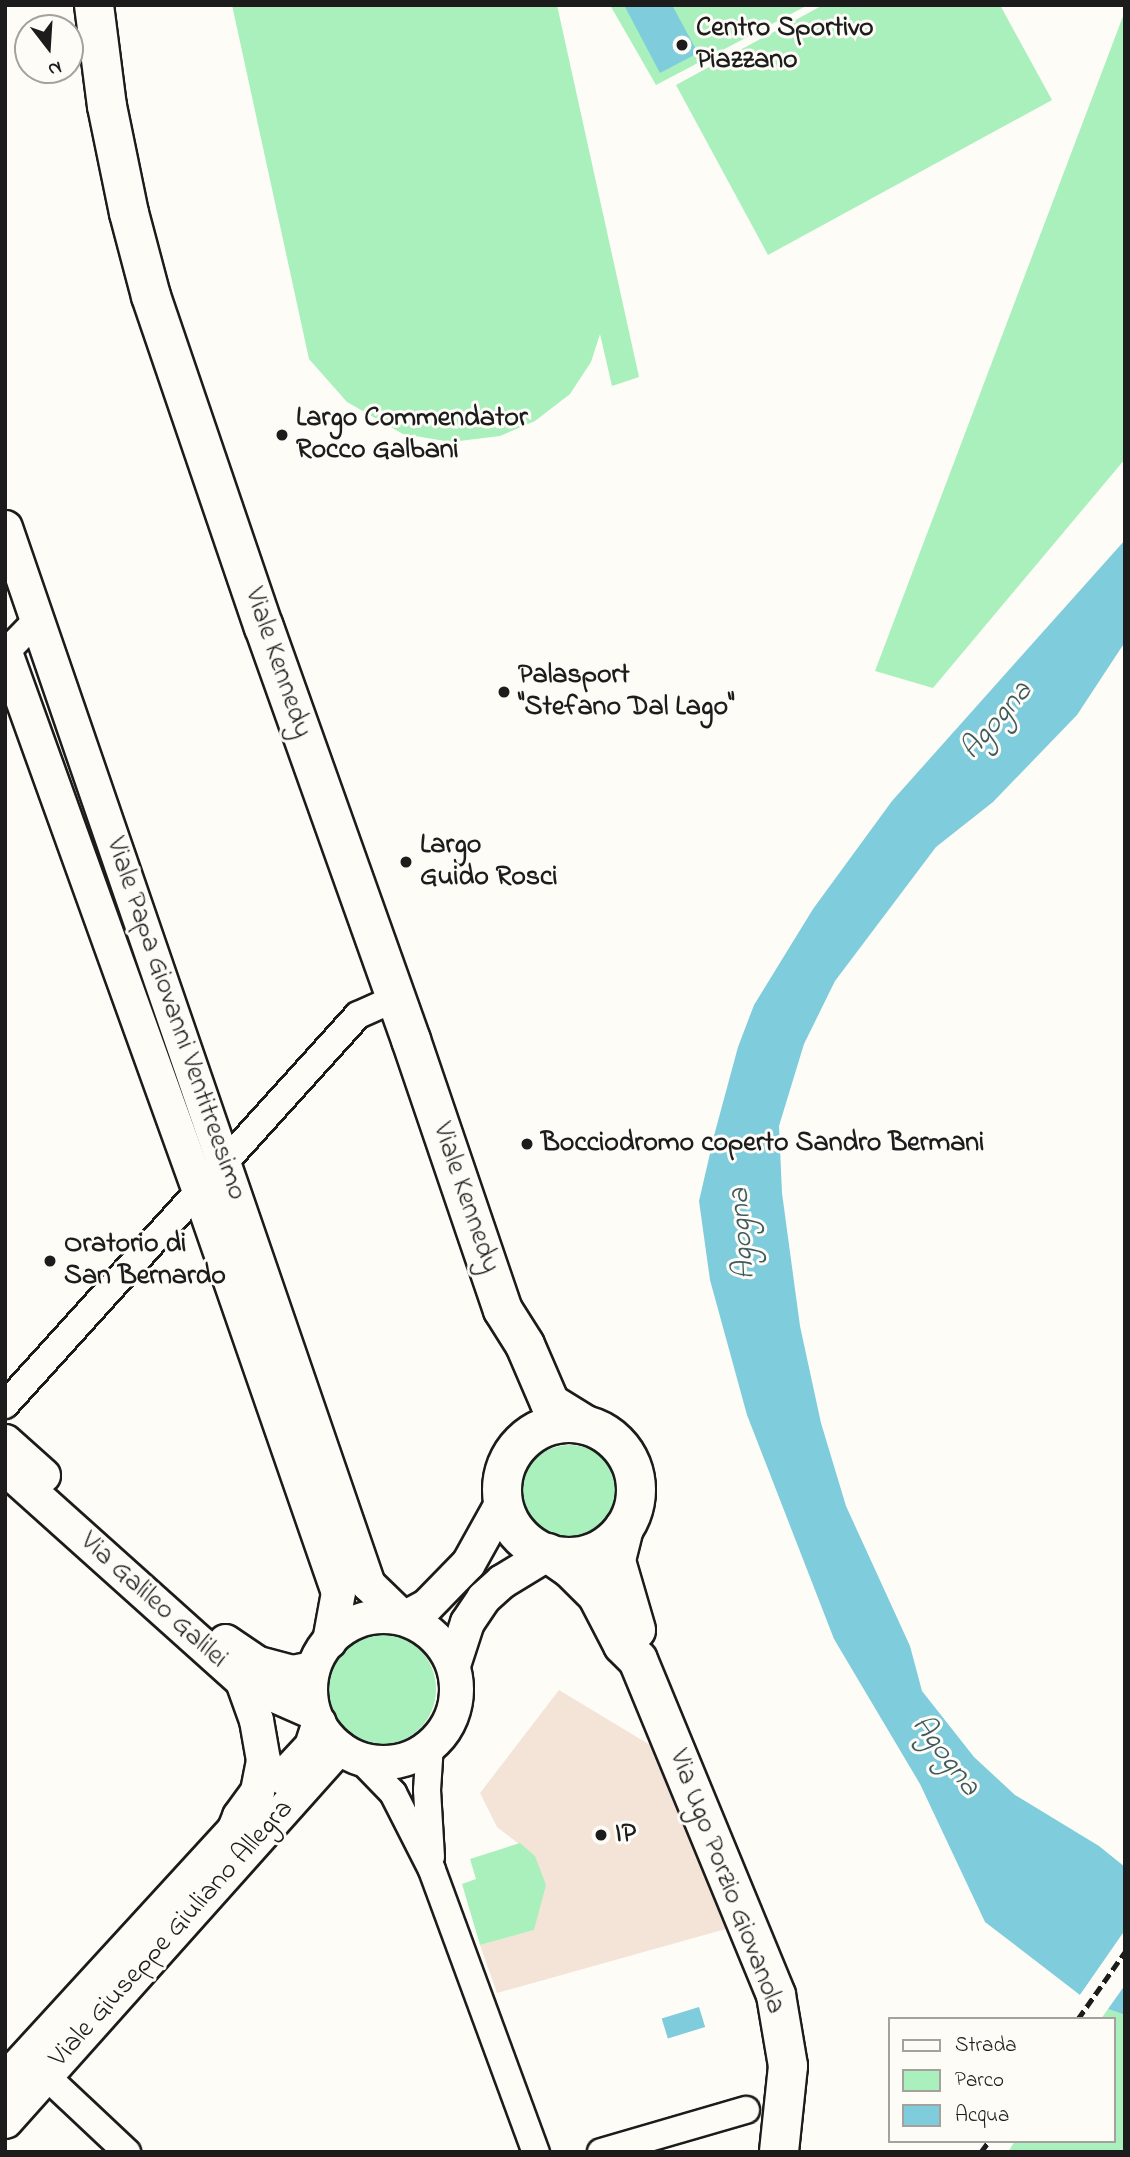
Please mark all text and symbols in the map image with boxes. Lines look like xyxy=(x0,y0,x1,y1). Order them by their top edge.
place label: Centro Sportivo Piazzano xyxy=(696,12,874,78)
north arrow xyxy=(14,14,84,84)
marker: Centro Sportivo Piazzano xyxy=(674,37,690,53)
text: N xyxy=(45,53,65,82)
place label: Largo Commendator Rocco Galbani xyxy=(296,402,528,468)
marker: Largo Commendator Rocco Galbani xyxy=(274,427,290,443)
street label: Viale Kennedy xyxy=(236,584,318,742)
place label: Palasport "Stefano Dal Lago" xyxy=(518,659,735,725)
water label: Agogna xyxy=(953,674,1041,768)
marker: Palasport "Stefano Dal Lago" xyxy=(496,684,512,700)
place label: Largo Guido Rosci xyxy=(420,829,558,895)
street label: Viale Papa Giovanni Ventitreesimo xyxy=(97,833,253,1205)
marker: Largo Guido Rosci xyxy=(398,854,414,870)
street label: Viale Kennedy xyxy=(424,1119,506,1277)
place label: Bocciodromo coperto Sandro Bermani xyxy=(541,1127,984,1161)
marker: Bocciodromo coperto Sandro Bermani xyxy=(519,1136,535,1152)
water label: Agogna xyxy=(722,1187,764,1281)
place label: Oratorio di San Bernardo xyxy=(64,1228,226,1294)
marker: Oratorio di San Bernardo xyxy=(42,1253,58,1269)
street label: Via Galileo Galilei xyxy=(72,1526,234,1676)
water label: Agogna xyxy=(903,1708,987,1804)
street label: Via Ugo Porzio Giovanola xyxy=(660,1745,792,2019)
street label: Viale Giuseppe Giuliano Allegra xyxy=(43,1793,301,2075)
place label: IP xyxy=(615,1818,636,1852)
marker: IP xyxy=(593,1827,609,1843)
legend xyxy=(888,2017,1116,2143)
text: Strada xyxy=(955,2031,1017,2061)
text: Parco xyxy=(955,2066,1004,2096)
text: Acqua xyxy=(955,2101,1009,2131)

